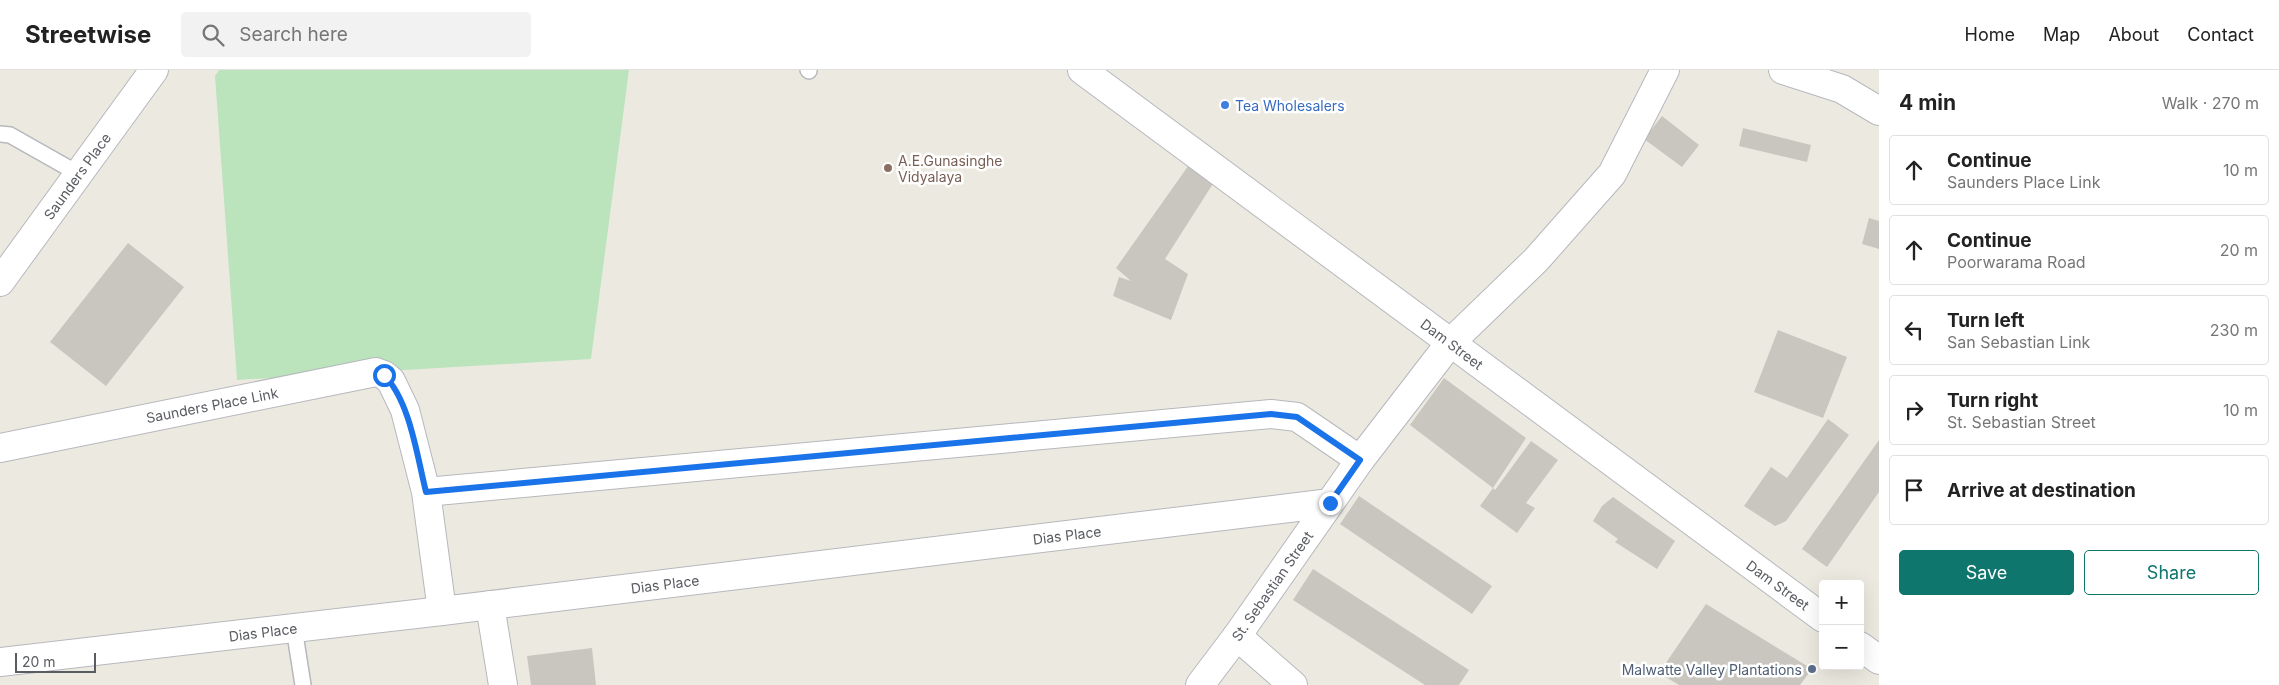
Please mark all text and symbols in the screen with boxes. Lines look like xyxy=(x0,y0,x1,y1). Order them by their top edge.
search box xyxy=(181,12,531,57)
text: Streetwise xyxy=(25,20,151,49)
icon: search xyxy=(199,21,227,49)
text: Search here xyxy=(239,23,348,46)
text: Home xyxy=(1965,24,2015,45)
text: Map xyxy=(2043,24,2080,45)
text: About xyxy=(2108,24,2159,45)
text: Contact xyxy=(2187,24,2254,45)
text: 4 min xyxy=(1899,90,1956,115)
text: Walk · 270 m xyxy=(2162,93,2259,113)
place label: Tea Wholesalers xyxy=(1235,97,1345,114)
marker: Tea Wholesalers xyxy=(1219,99,1231,111)
street label: Saunders Place xyxy=(40,129,114,223)
text: Continue xyxy=(1947,149,2032,172)
place label: A.E.Gunasinghe Vidyalaya xyxy=(898,152,1002,185)
icon: ahead xyxy=(1900,156,1928,184)
text: 10 m xyxy=(2223,160,2258,180)
marker: A.E.Gunasinghe Vidyalaya xyxy=(882,162,894,174)
text: Saunders Place Link xyxy=(1947,172,2100,192)
text: Continue xyxy=(1947,229,2032,252)
icon: ahead xyxy=(1900,236,1928,264)
text: 20 m xyxy=(2220,240,2258,260)
text: Poorwarama Road xyxy=(1947,252,2086,272)
text: Turn left xyxy=(1947,309,2025,332)
street label: Dam Street xyxy=(1417,315,1487,373)
icon: left xyxy=(1900,316,1928,344)
text: 230 m xyxy=(2210,320,2258,340)
text: San Sebastian Link xyxy=(1947,332,2090,352)
route start xyxy=(373,364,396,387)
street label: Saunders Place Link xyxy=(144,384,280,426)
text: Turn right xyxy=(1947,389,2038,412)
icon: right xyxy=(1900,396,1928,424)
text: 10 m xyxy=(2223,400,2258,420)
text: St. Sebastian Street xyxy=(1947,412,2096,432)
icon: arrive xyxy=(1900,476,1928,504)
text: Arrive at destination xyxy=(1947,479,2136,502)
route end xyxy=(1319,492,1342,515)
street label: Dias Place xyxy=(1032,522,1102,548)
street label: St. Sebastian Street xyxy=(1228,527,1317,644)
button: Save xyxy=(1899,550,2074,595)
button: Share xyxy=(2084,550,2259,595)
street label: Dam Street xyxy=(1743,556,1813,614)
street label: Dias Place xyxy=(630,571,700,597)
map controls xyxy=(1819,580,1864,670)
button: + xyxy=(1819,580,1864,625)
street label: Dias Place xyxy=(228,619,298,645)
button: − xyxy=(1819,625,1864,670)
scale bar xyxy=(15,650,96,673)
text: 20 m xyxy=(22,653,56,670)
place label: Malwatte Valley Plantations xyxy=(1622,661,1802,678)
marker: Malwatte Valley Plantations xyxy=(1806,663,1818,675)

